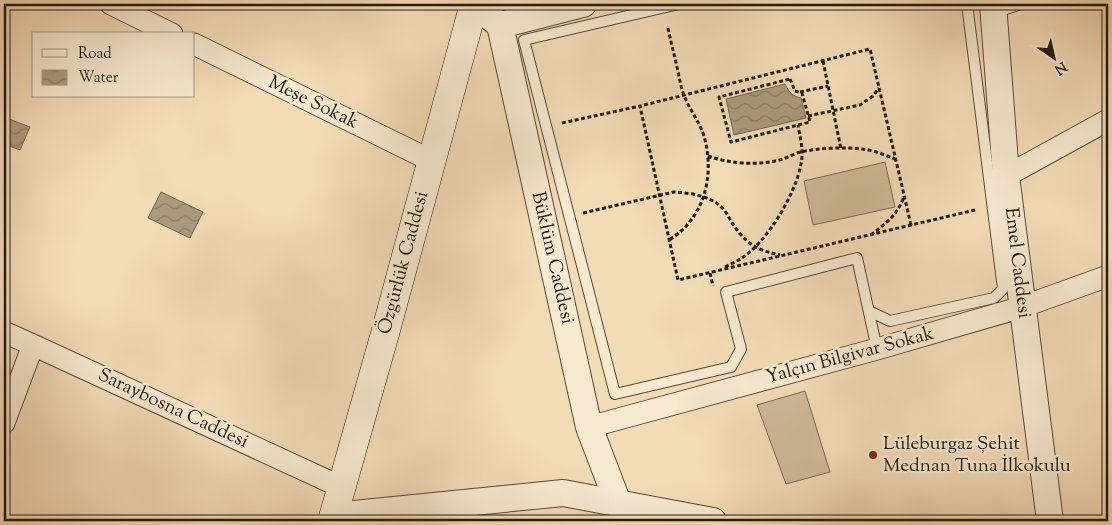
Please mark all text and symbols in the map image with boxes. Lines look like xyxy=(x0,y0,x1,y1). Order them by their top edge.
legend xyxy=(32,32,195,98)
north arrow xyxy=(1030,32,1080,82)
text: Road xyxy=(78,44,112,65)
text: N xyxy=(1050,56,1070,79)
text: Water xyxy=(78,68,119,89)
street label: Meşe Sokak xyxy=(263,69,363,137)
street label: Özgürlük Caddesi xyxy=(372,188,436,338)
street label: Büklüm Caddesi xyxy=(524,189,580,327)
street label: Emel Caddesi xyxy=(997,206,1037,320)
street label: Yalçın Bilgivar Sokak xyxy=(763,320,938,391)
street label: Saraybosna Caddesi xyxy=(93,362,253,456)
place label: Lüleburgaz Şehit Mednan Tuna İlkokulu xyxy=(883,431,1071,480)
marker: Lüleburgaz Şehit Mednan Tuna İlkokulu xyxy=(867,449,879,461)

